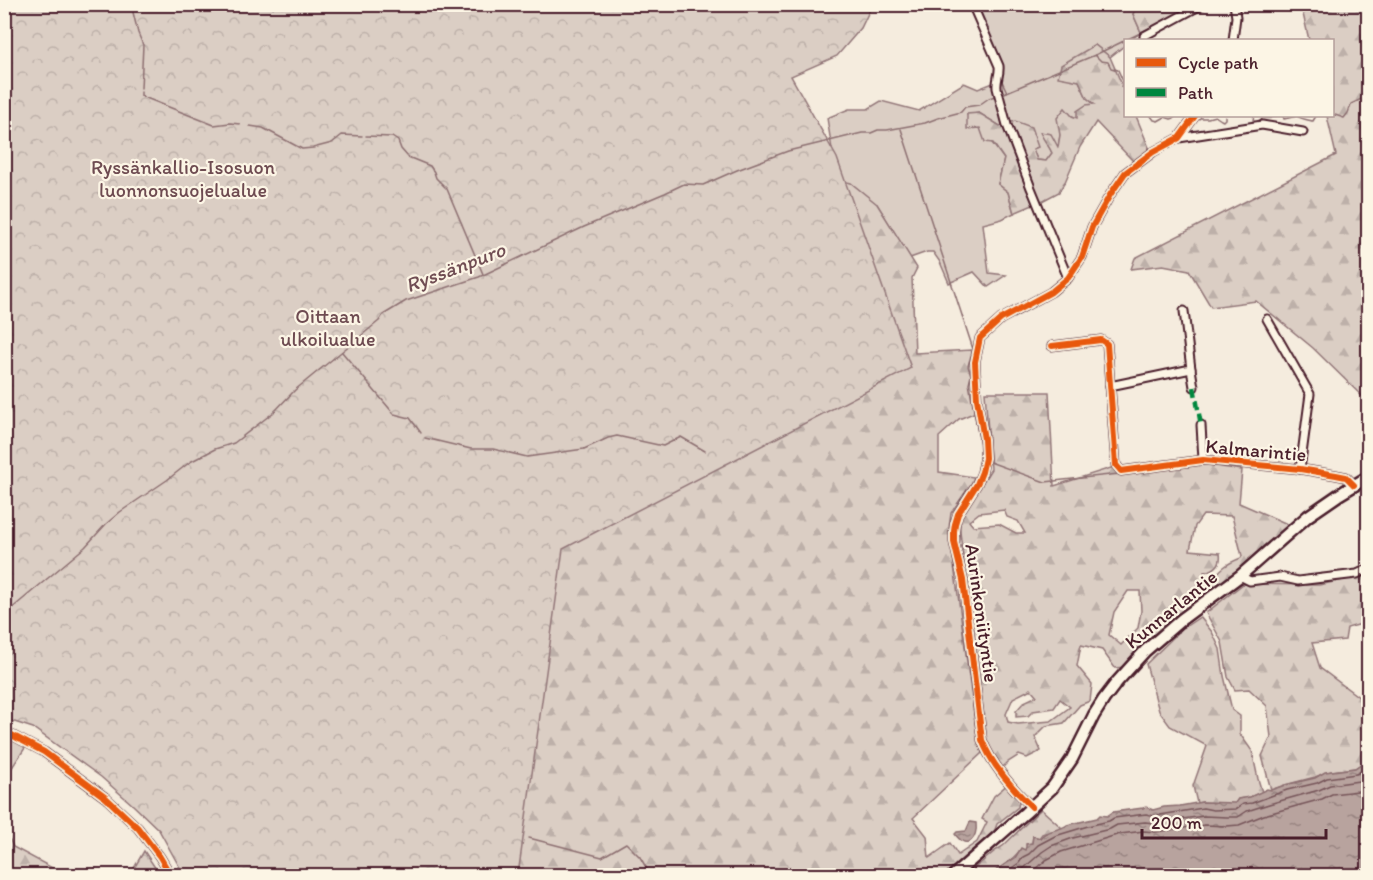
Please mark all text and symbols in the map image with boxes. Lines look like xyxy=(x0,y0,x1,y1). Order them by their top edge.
legend xyxy=(1124,39,1334,117)
text: Cycle path xyxy=(1178,52,1259,74)
text: Path xyxy=(1178,82,1213,104)
park label: Ryssänkallio-Isosuon luonnonsuojelualue xyxy=(91,155,275,202)
water label: Ryssänpuro xyxy=(402,236,510,297)
park label: Oittaan ulkoilualue xyxy=(280,304,376,351)
street label: Kalmarintie xyxy=(1205,434,1307,466)
street label: Aurinkoniityntie xyxy=(960,542,1004,684)
street label: Kunnarlantie xyxy=(1120,564,1222,654)
scale bar xyxy=(1142,802,1326,840)
text: 200 m xyxy=(1151,812,1202,834)

